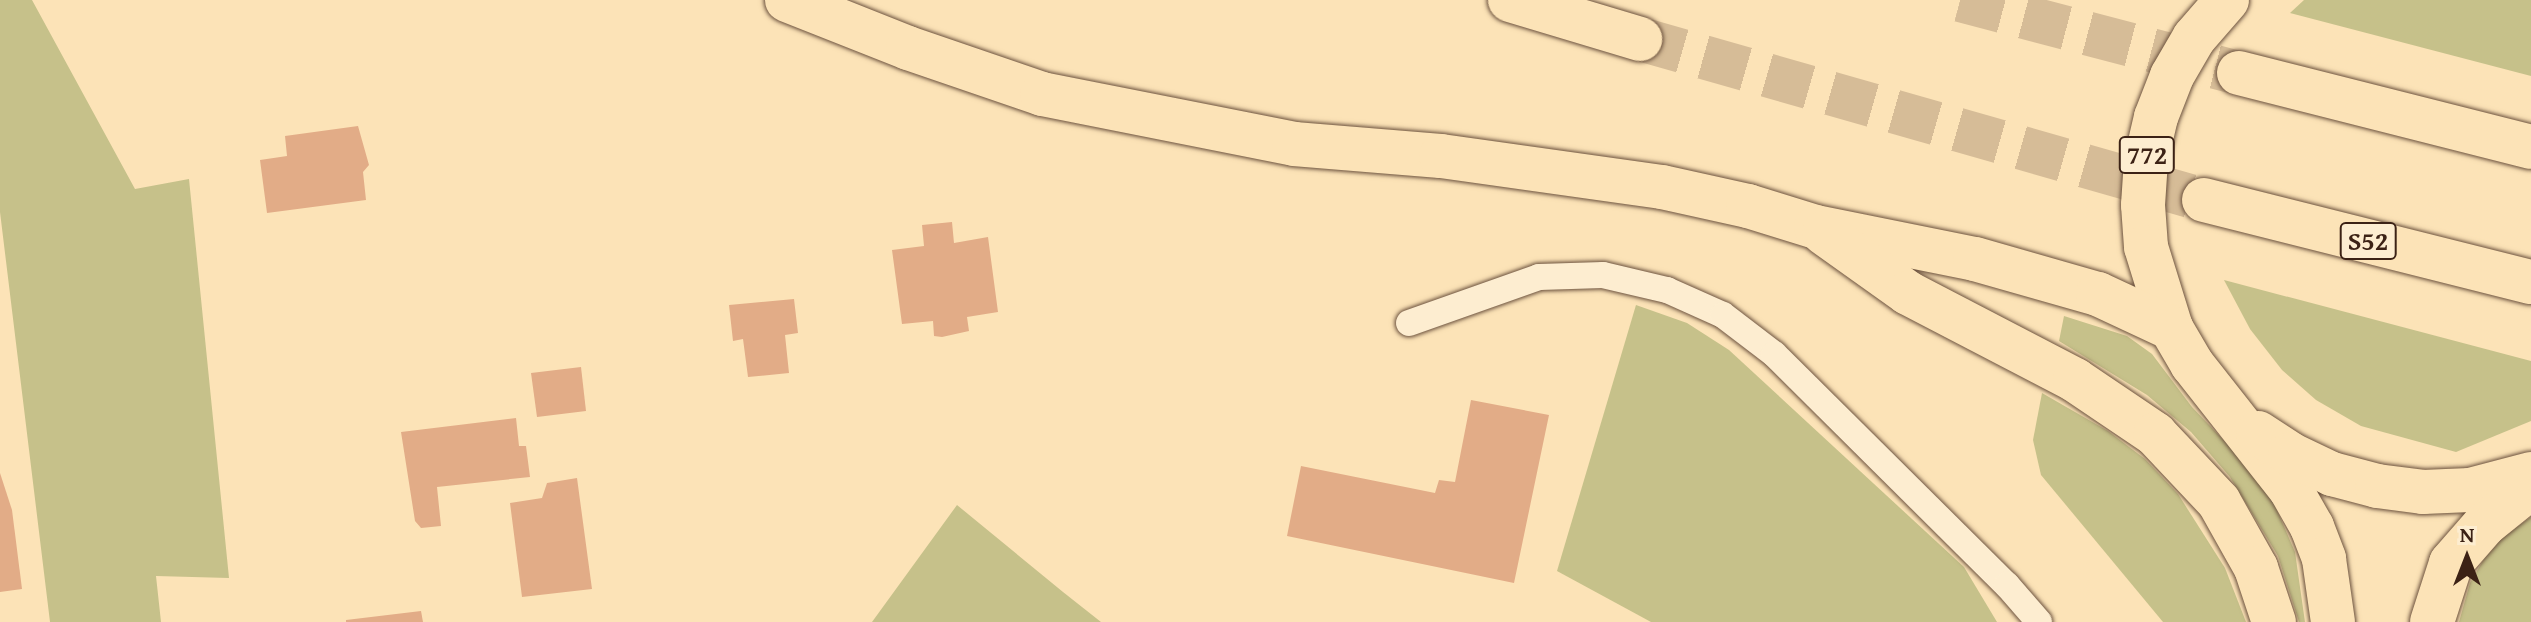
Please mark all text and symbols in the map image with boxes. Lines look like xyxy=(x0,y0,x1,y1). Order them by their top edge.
road number: 772 xyxy=(2117,133,2177,177)
road number: S52 xyxy=(2338,219,2398,263)
north arrow xyxy=(2427,518,2507,598)
text: N xyxy=(2460,518,2474,550)

